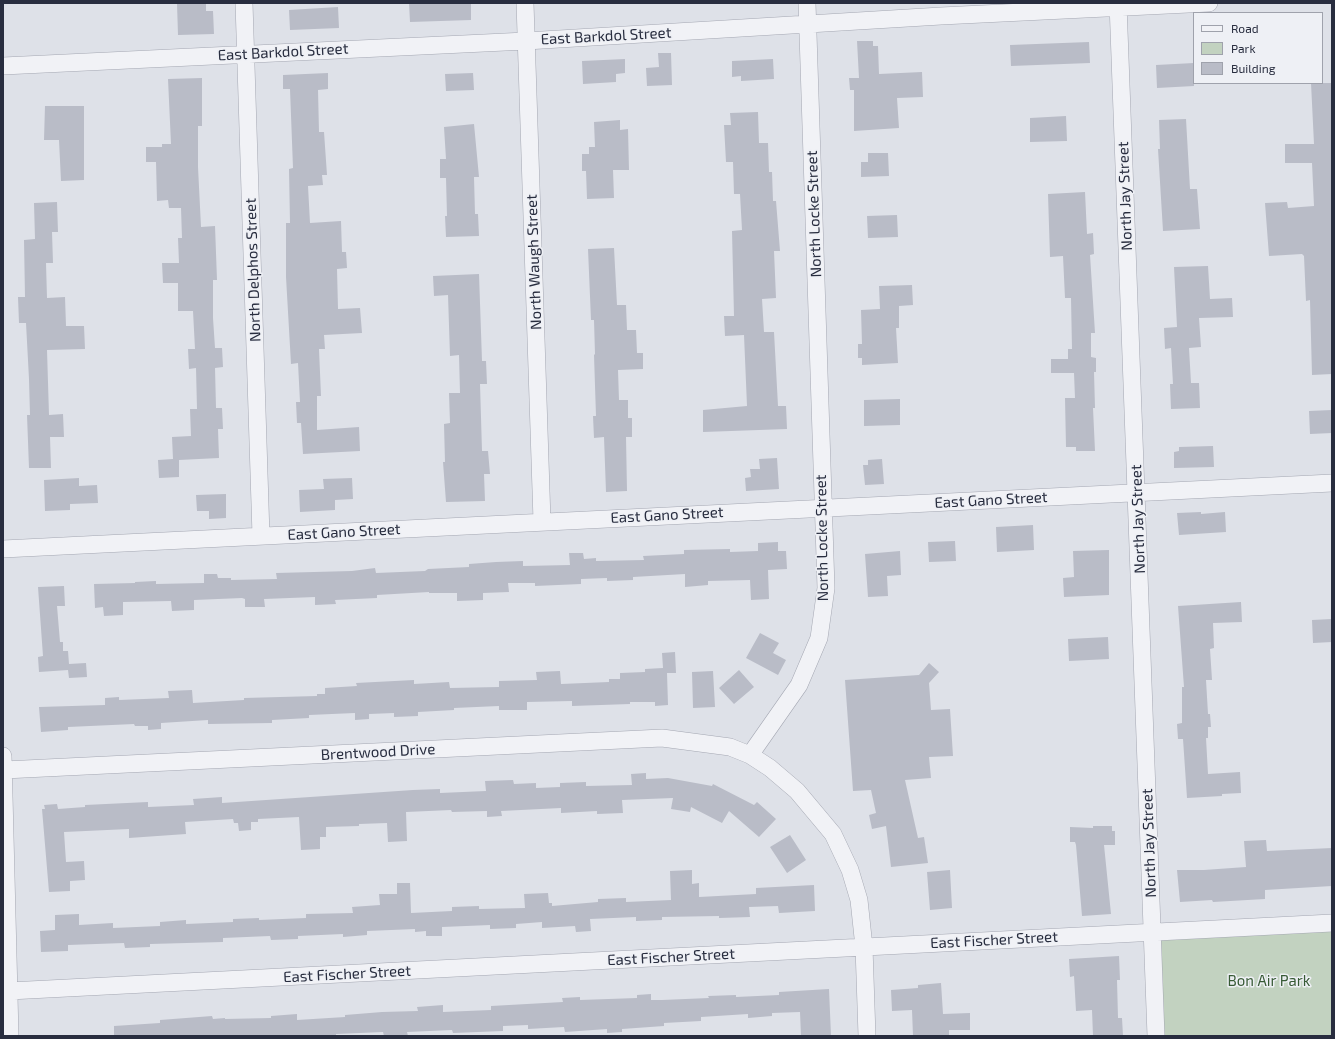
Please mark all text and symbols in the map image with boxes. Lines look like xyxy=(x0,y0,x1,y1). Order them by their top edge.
legend xyxy=(1193,12,1323,84)
text: Road xyxy=(1231,21,1259,35)
street label: East Barkdol Street xyxy=(540,24,672,48)
street label: East Barkdol Street xyxy=(217,40,349,64)
text: Park xyxy=(1231,41,1256,55)
text: Building xyxy=(1231,61,1275,75)
street label: North Jay Street xyxy=(1114,141,1136,251)
street label: North Locke Street xyxy=(803,150,825,278)
street label: North Waugh Street xyxy=(523,194,545,330)
street label: North Delphos Street xyxy=(241,198,265,342)
street label: North Jay Street xyxy=(1127,464,1149,574)
street label: North Locke Street xyxy=(812,474,832,602)
street label: East Gano Street xyxy=(934,488,1048,512)
street label: East Gano Street xyxy=(610,503,724,527)
street label: East Gano Street xyxy=(287,520,401,544)
street label: Brentwood Drive xyxy=(320,740,436,764)
street label: North Jay Street xyxy=(1138,788,1160,898)
street label: East Fischer Street xyxy=(930,928,1058,952)
street label: East Fischer Street xyxy=(607,945,735,969)
street label: East Fischer Street xyxy=(283,962,411,986)
park label: Bon Air Park xyxy=(1228,972,1310,990)

